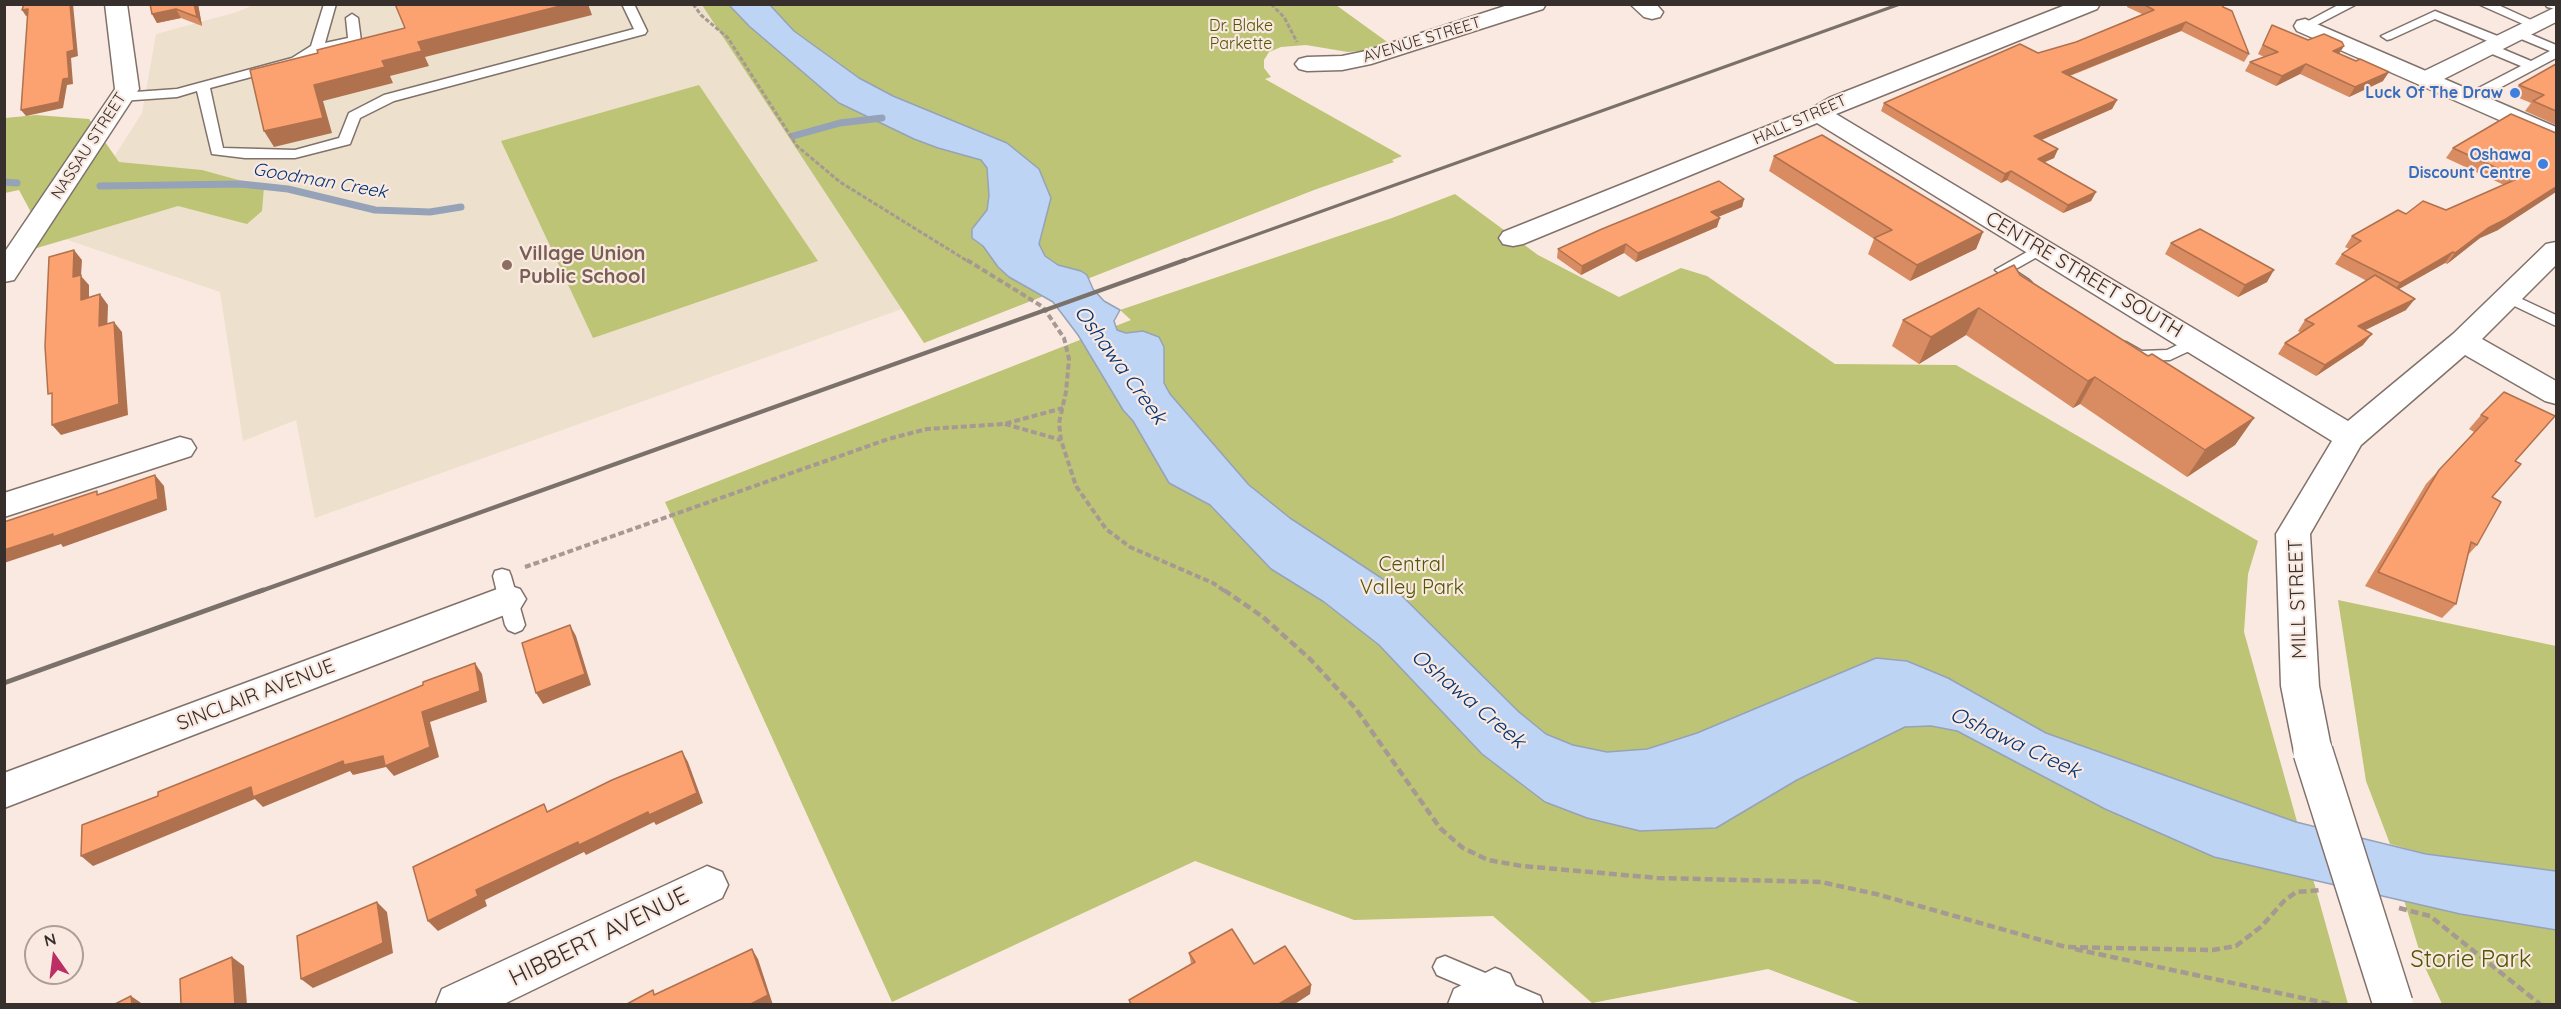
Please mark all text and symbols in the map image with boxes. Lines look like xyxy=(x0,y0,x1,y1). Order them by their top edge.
street label: AVENUE STREET xyxy=(1361,13,1483,67)
park label: Dr. Blake Parkette xyxy=(1209,16,1273,54)
place label: Luck Of The Draw xyxy=(2365,83,2503,103)
marker: Luck Of The Draw xyxy=(2508,86,2522,100)
street label: NASSAU STREET xyxy=(47,89,131,203)
street label: HALL STREET xyxy=(1750,91,1850,149)
place label: Oshawa Discount Centre xyxy=(2408,145,2531,183)
marker: Oshawa Discount Centre xyxy=(2536,157,2550,171)
water label: Goodman Creek xyxy=(251,159,389,203)
street label: CENTRE STREET SOUTH xyxy=(1981,207,2187,343)
place label: Village Union Public School xyxy=(519,242,646,289)
marker: Village Union Public School xyxy=(500,258,514,272)
water label: Oshawa Creek xyxy=(1068,301,1172,429)
street label: MILL STREET xyxy=(2284,539,2312,659)
park label: Central Valley Park xyxy=(1360,553,1464,600)
water label: Oshawa Creek xyxy=(1406,644,1530,754)
street label: SINCLAIR AVENUE xyxy=(174,654,338,736)
water label: Oshawa Creek xyxy=(1946,702,2084,784)
street label: HIBBERT AVENUE xyxy=(505,881,693,993)
north arrow xyxy=(24,925,84,985)
text: N xyxy=(42,928,58,951)
park label: Storie Park xyxy=(2410,946,2532,974)

